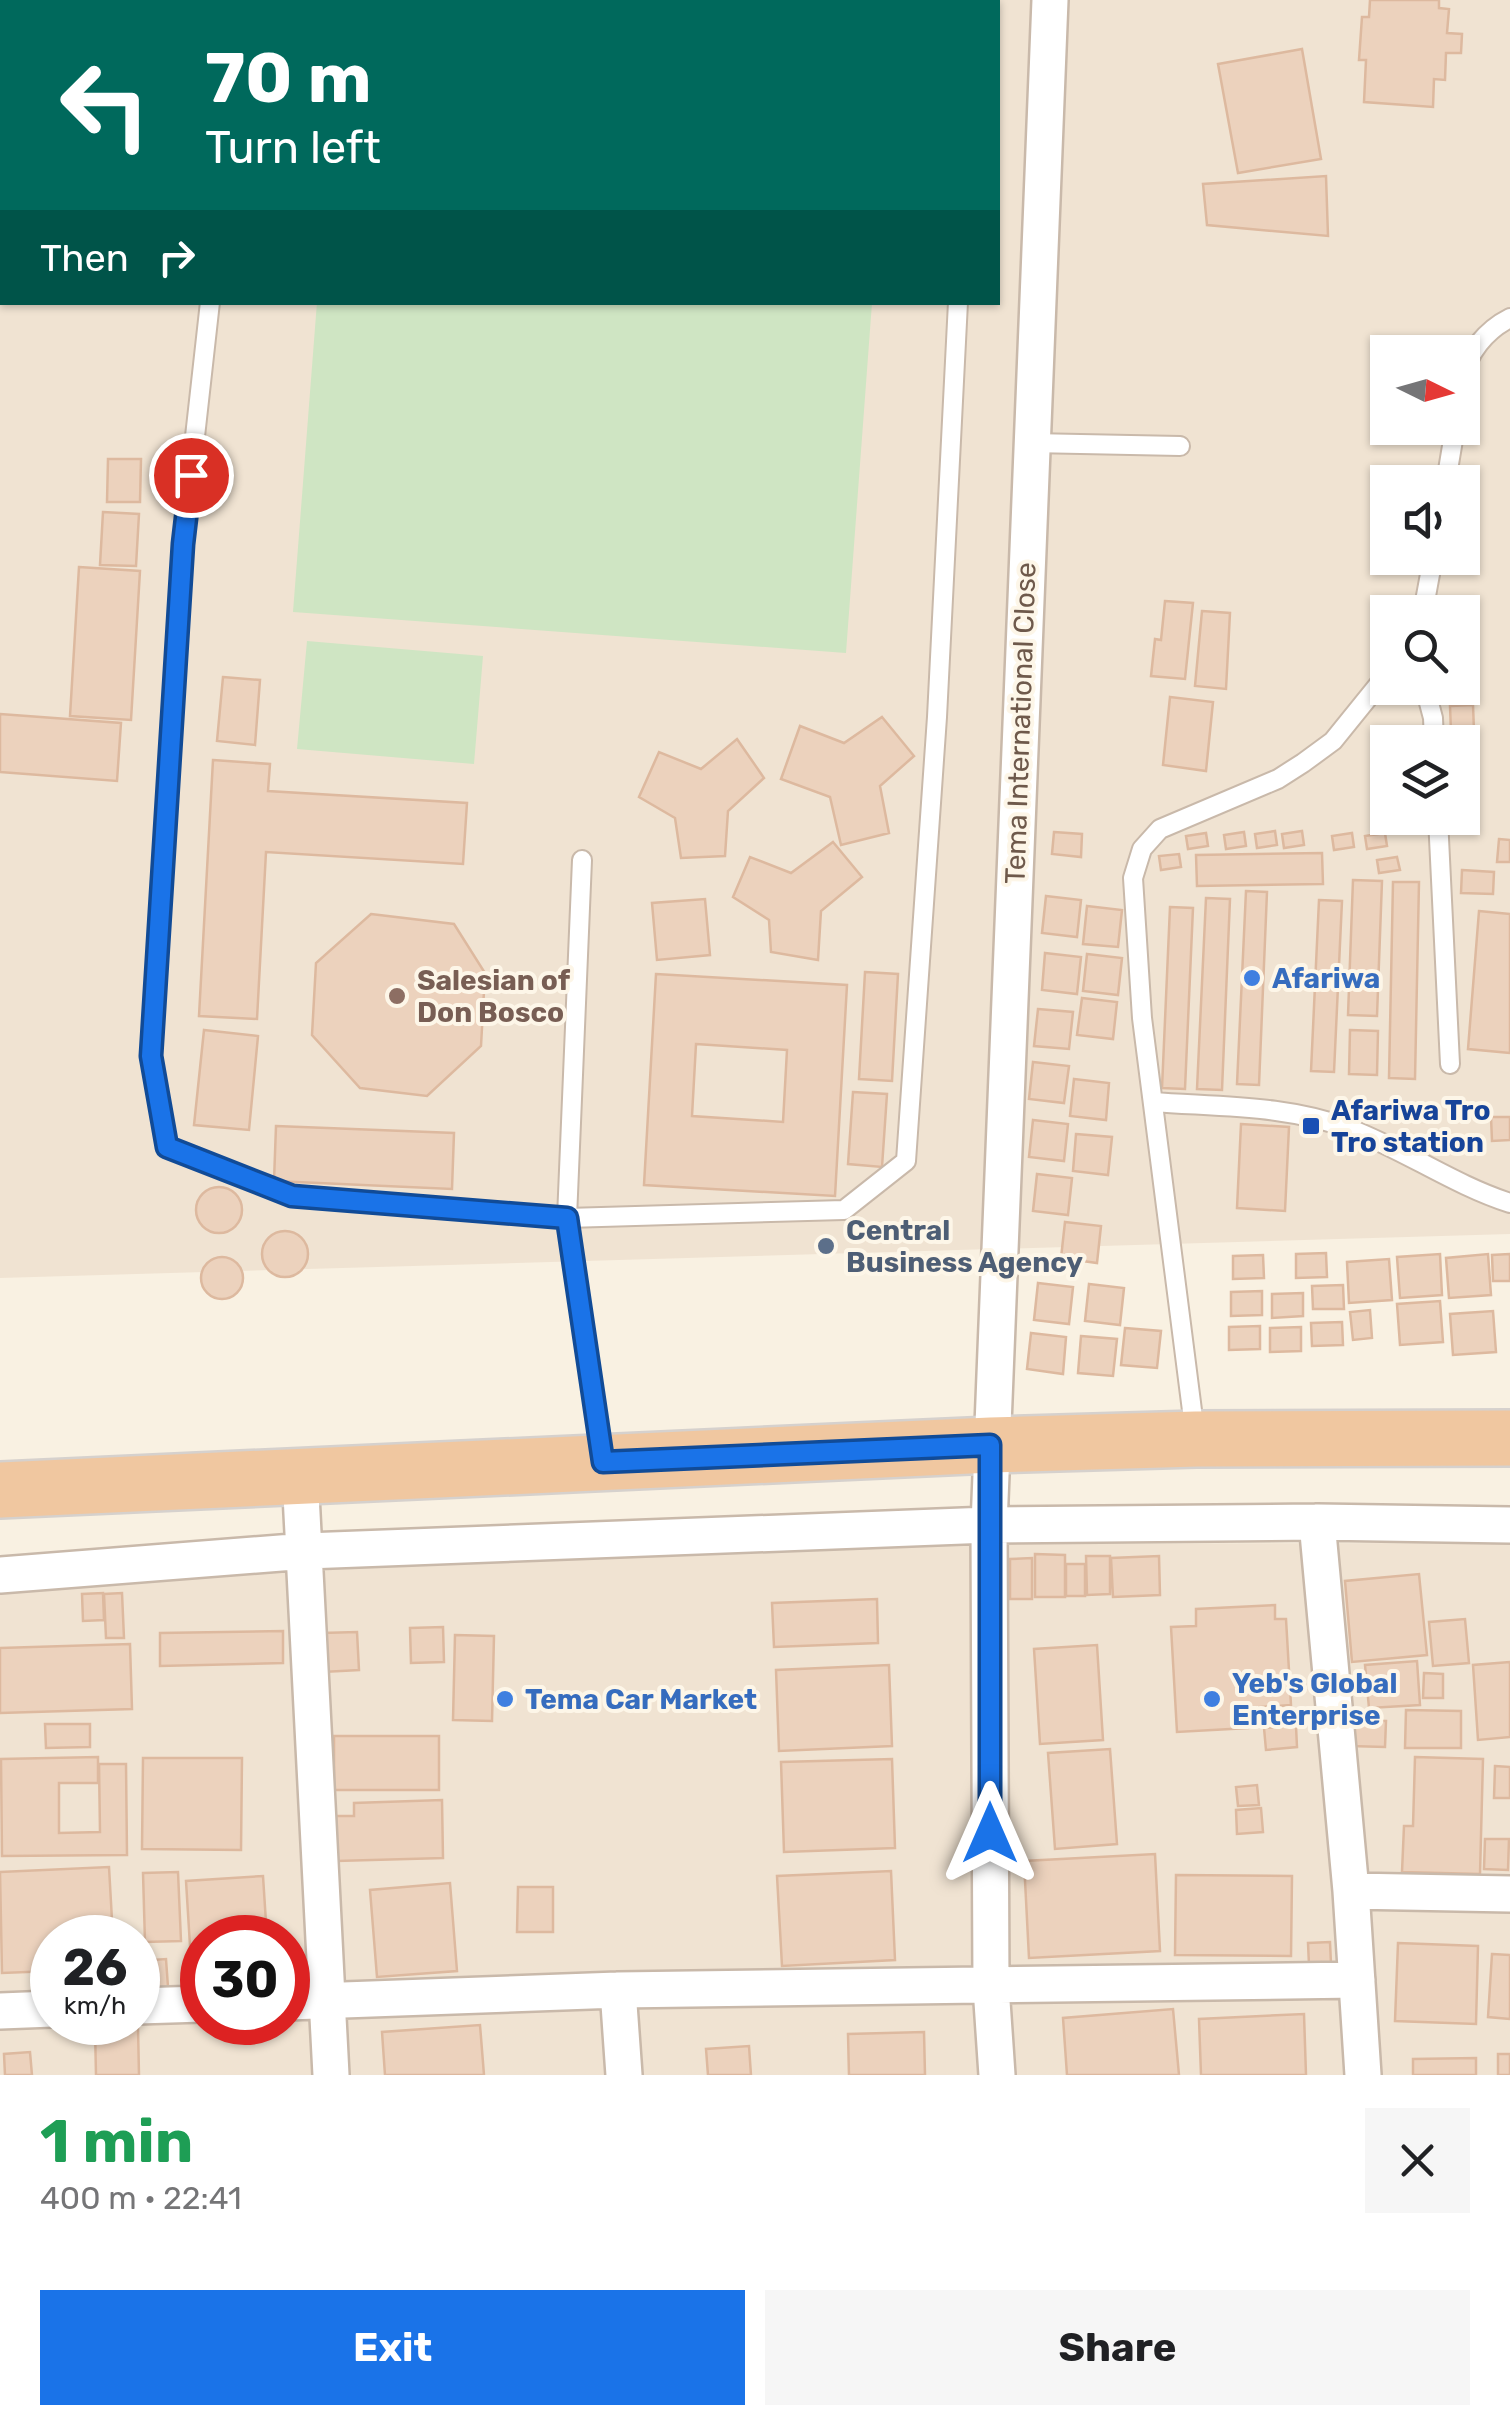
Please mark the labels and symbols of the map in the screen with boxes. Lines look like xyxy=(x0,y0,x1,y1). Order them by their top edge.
north arrow xyxy=(1370,335,1480,445)
pin xyxy=(149,433,234,518)
street label: Tema International Close xyxy=(998,562,1043,884)
place label: Afariwa xyxy=(1272,962,1380,995)
place label: Salesian of Don Bosco xyxy=(417,964,571,1029)
marker: Afariwa xyxy=(1241,967,1263,989)
marker: Salesian of Don Bosco xyxy=(386,985,408,1007)
place label: Afariwa Tro Tro station xyxy=(1331,1094,1491,1159)
marker: Afariwa Tro Tro station xyxy=(1300,1115,1322,1137)
place label: Central Business Agency xyxy=(846,1214,1083,1279)
marker: Central Business Agency xyxy=(815,1235,837,1257)
place label: Yeb's Global Enterprise xyxy=(1232,1667,1397,1732)
place label: Tema Car Market xyxy=(525,1683,757,1716)
marker: Tema Car Market xyxy=(494,1688,516,1710)
marker: Yeb's Global Enterprise xyxy=(1201,1688,1223,1710)
position arrow xyxy=(938,1781,1042,1885)
speed limit sign: 30 xyxy=(180,1915,310,2045)

